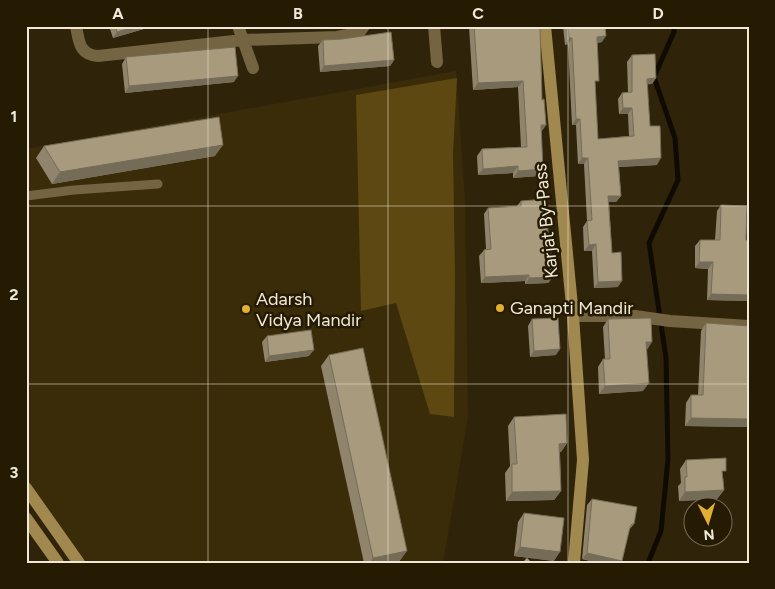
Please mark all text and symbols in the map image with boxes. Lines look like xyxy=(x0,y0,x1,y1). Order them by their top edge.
text: A xyxy=(112,4,124,23)
text: B xyxy=(293,4,303,23)
text: C xyxy=(472,4,484,23)
text: D xyxy=(652,4,664,23)
text: 1 xyxy=(11,107,17,126)
street label: Karjat By-Pass xyxy=(529,162,563,280)
text: 2 xyxy=(9,285,19,304)
place label: Adarsh Vidya Mandir xyxy=(256,288,361,331)
place label: Ganapti Mandir xyxy=(510,297,633,319)
marker: Ganapti Mandir xyxy=(494,302,506,314)
marker: Adarsh Vidya Mandir xyxy=(240,303,252,315)
text: 3 xyxy=(10,463,19,482)
north arrow xyxy=(682,496,732,546)
text: N xyxy=(703,526,715,543)

